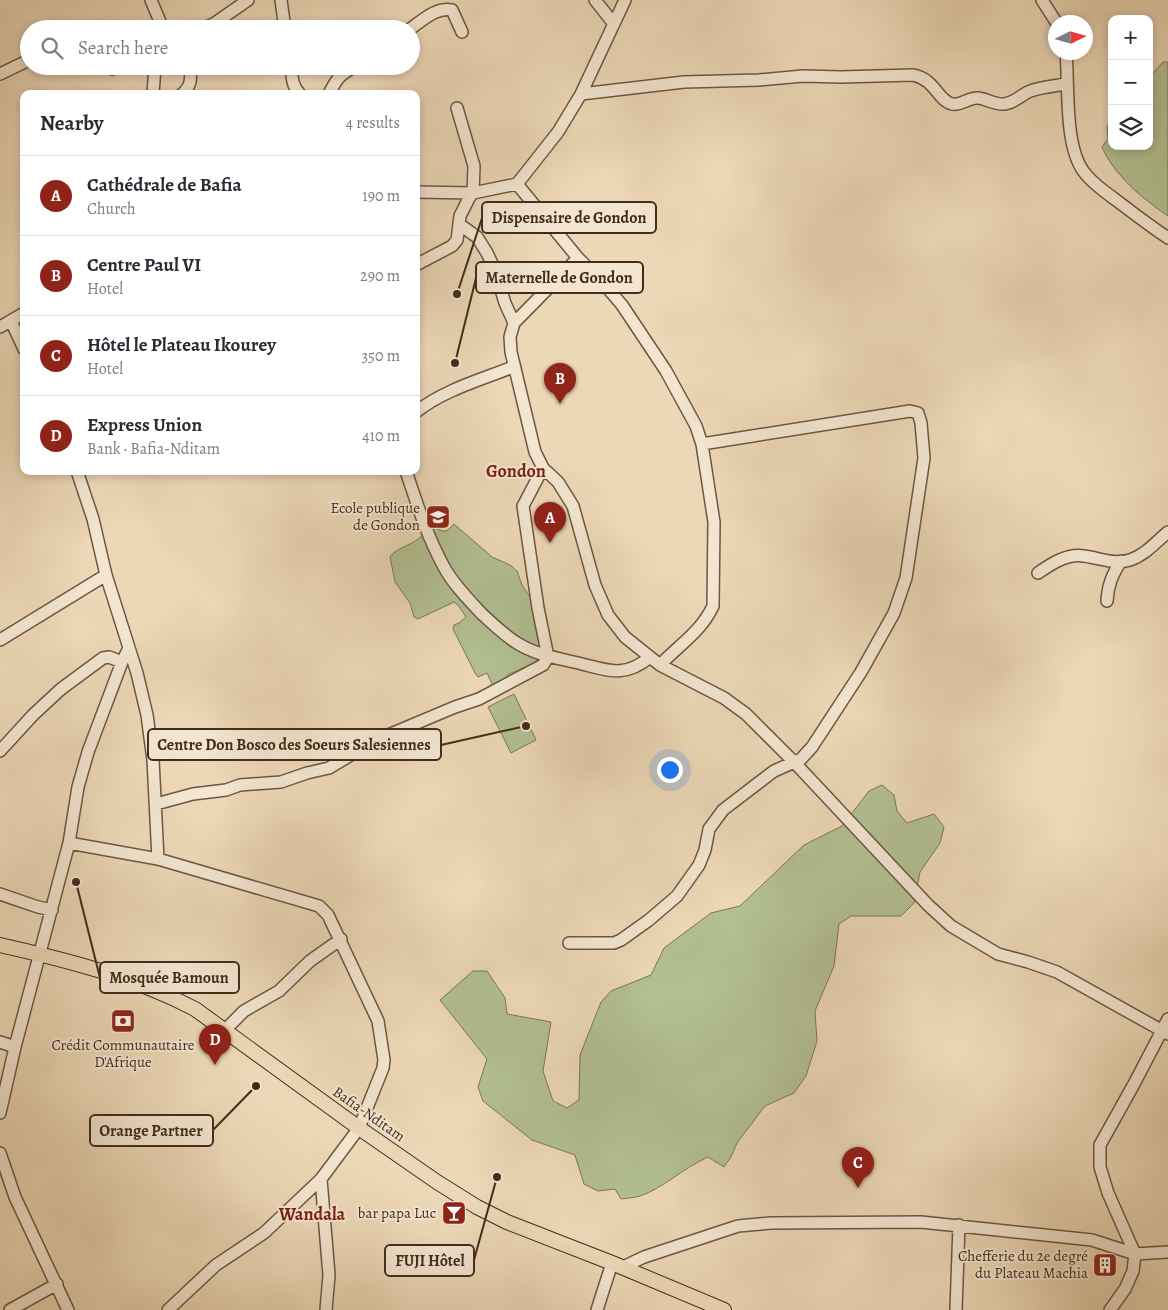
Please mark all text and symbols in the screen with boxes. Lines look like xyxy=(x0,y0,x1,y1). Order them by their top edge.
north arrow xyxy=(1048,15,1093,60)
map controls xyxy=(1108,15,1153,150)
button: + xyxy=(1108,15,1153,60)
search box xyxy=(20,20,420,75)
icon: search xyxy=(38,34,66,62)
text: Search here xyxy=(78,35,168,61)
button: − xyxy=(1108,60,1153,105)
button: layers xyxy=(1108,105,1153,150)
text: Nearby xyxy=(40,109,103,137)
text: 4 results xyxy=(346,112,400,134)
text: Cathédrale de Bafia xyxy=(87,172,242,198)
text: A xyxy=(51,185,61,207)
text: 190 m xyxy=(362,185,400,207)
text: Church xyxy=(87,198,136,220)
callout: Dispensaire de Gondon xyxy=(482,202,656,233)
text: Dispensaire de Gondon xyxy=(492,207,646,229)
text: Centre Paul VI xyxy=(87,252,201,278)
callout: Maternelle de Gondon xyxy=(476,262,643,293)
text: B xyxy=(51,265,61,287)
text: 290 m xyxy=(360,265,400,287)
text: Maternelle de Gondon xyxy=(485,267,633,289)
text: Hotel xyxy=(87,278,123,300)
text: Hôtel le Plateau Ikourey xyxy=(87,332,276,358)
text: C xyxy=(51,345,61,367)
text: 350 m xyxy=(361,345,400,367)
text: Hotel xyxy=(87,358,123,380)
pin: B xyxy=(544,363,576,404)
text: Express Union xyxy=(87,412,202,438)
text: D xyxy=(50,425,62,447)
text: 410 m xyxy=(362,425,400,447)
text: Bank · Bafia-Nditam xyxy=(87,438,220,460)
district label: Gondon xyxy=(486,459,546,483)
place label: Ecole publique de Gondon xyxy=(330,498,420,535)
pin: A xyxy=(534,502,566,543)
school or university icon: Ecole publique de Gondon xyxy=(425,504,451,530)
callout: Centre Don Bosco des Soeurs Salesiennes xyxy=(148,729,441,760)
text: Centre Don Bosco des Soeurs Salesiennes xyxy=(157,734,431,756)
your location xyxy=(657,757,683,783)
callout: Mosquée Bamoun xyxy=(100,962,239,993)
text: Mosquée Bamoun xyxy=(109,967,229,989)
bank icon: Crédit Communautaire D'Afrique xyxy=(110,1008,136,1034)
pin: D xyxy=(199,1024,231,1065)
place label: Crédit Communautaire D'Afrique xyxy=(51,1035,195,1072)
street label: Bafia-Nditam xyxy=(329,1082,410,1147)
callout: Orange Partner xyxy=(90,1115,213,1146)
text: Orange Partner xyxy=(99,1120,203,1142)
pin: C xyxy=(842,1147,874,1188)
bar icon: bar papa Luc xyxy=(441,1200,467,1226)
district label: Wandala xyxy=(278,1202,346,1226)
place label: bar papa Luc xyxy=(358,1203,436,1223)
callout: FUJI Hôtel xyxy=(385,1245,474,1276)
place label: Chefferie du 2e degré du Plateau Machia xyxy=(958,1246,1088,1283)
text: FUJI Hôtel xyxy=(395,1250,465,1272)
building icon: Chefferie du 2e degré du Plateau Machia xyxy=(1092,1252,1118,1278)

